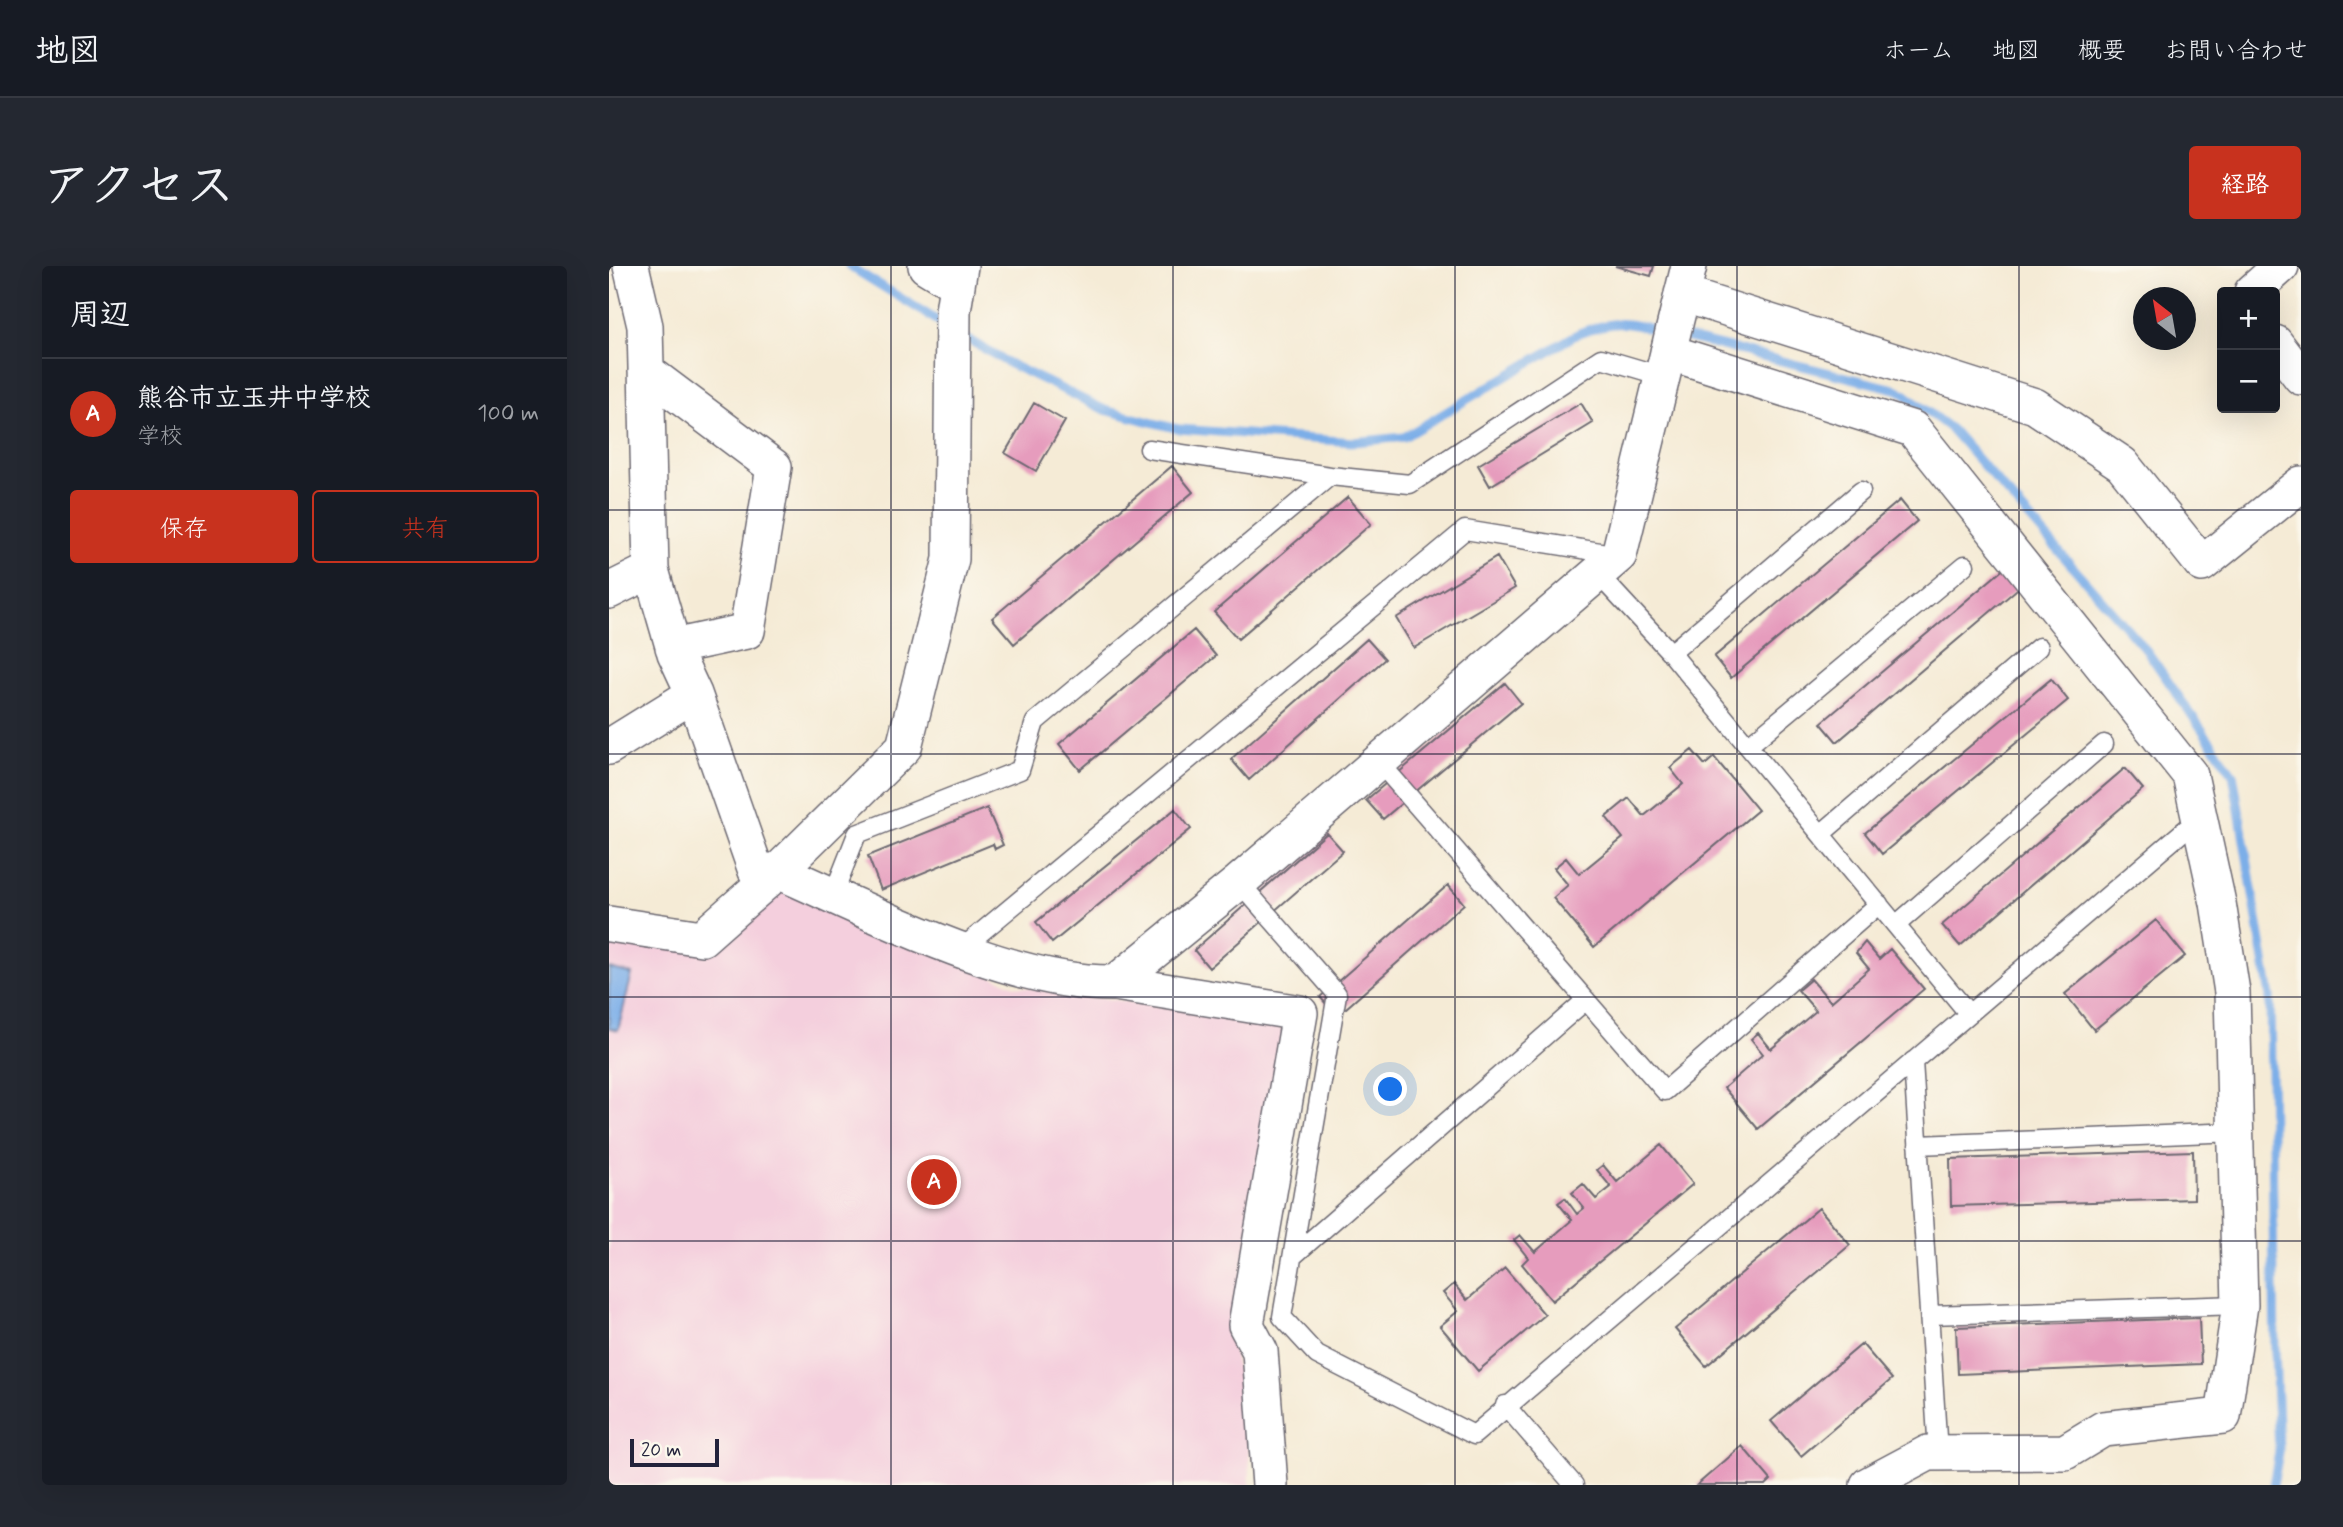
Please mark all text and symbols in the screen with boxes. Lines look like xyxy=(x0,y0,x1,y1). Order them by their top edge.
text: 地図 xyxy=(35,30,101,74)
text: ホーム xyxy=(1883,36,1954,67)
text: 地図 xyxy=(1992,36,2040,67)
text: 概要 xyxy=(2078,36,2126,67)
text: お問い合わせ xyxy=(2164,36,2308,67)
button: 経路 xyxy=(2189,146,2301,219)
text: アクセス xyxy=(42,155,235,220)
north arrow xyxy=(2133,287,2196,350)
map controls xyxy=(2217,287,2280,413)
button: + xyxy=(2217,287,2280,350)
text: 周辺 xyxy=(70,296,130,335)
button: − xyxy=(2217,350,2280,413)
text: 熊谷市立玉井中学校 xyxy=(137,382,371,416)
text: A xyxy=(85,399,101,429)
text: 100 m xyxy=(477,399,539,429)
text: 学校 xyxy=(137,422,183,452)
button: 保存 xyxy=(70,490,298,563)
button: 共有 xyxy=(312,490,539,563)
your location xyxy=(1373,1072,1407,1106)
pin: A xyxy=(911,1156,957,1208)
scale bar xyxy=(630,1436,719,1468)
text: 20 m xyxy=(641,1438,681,1463)

